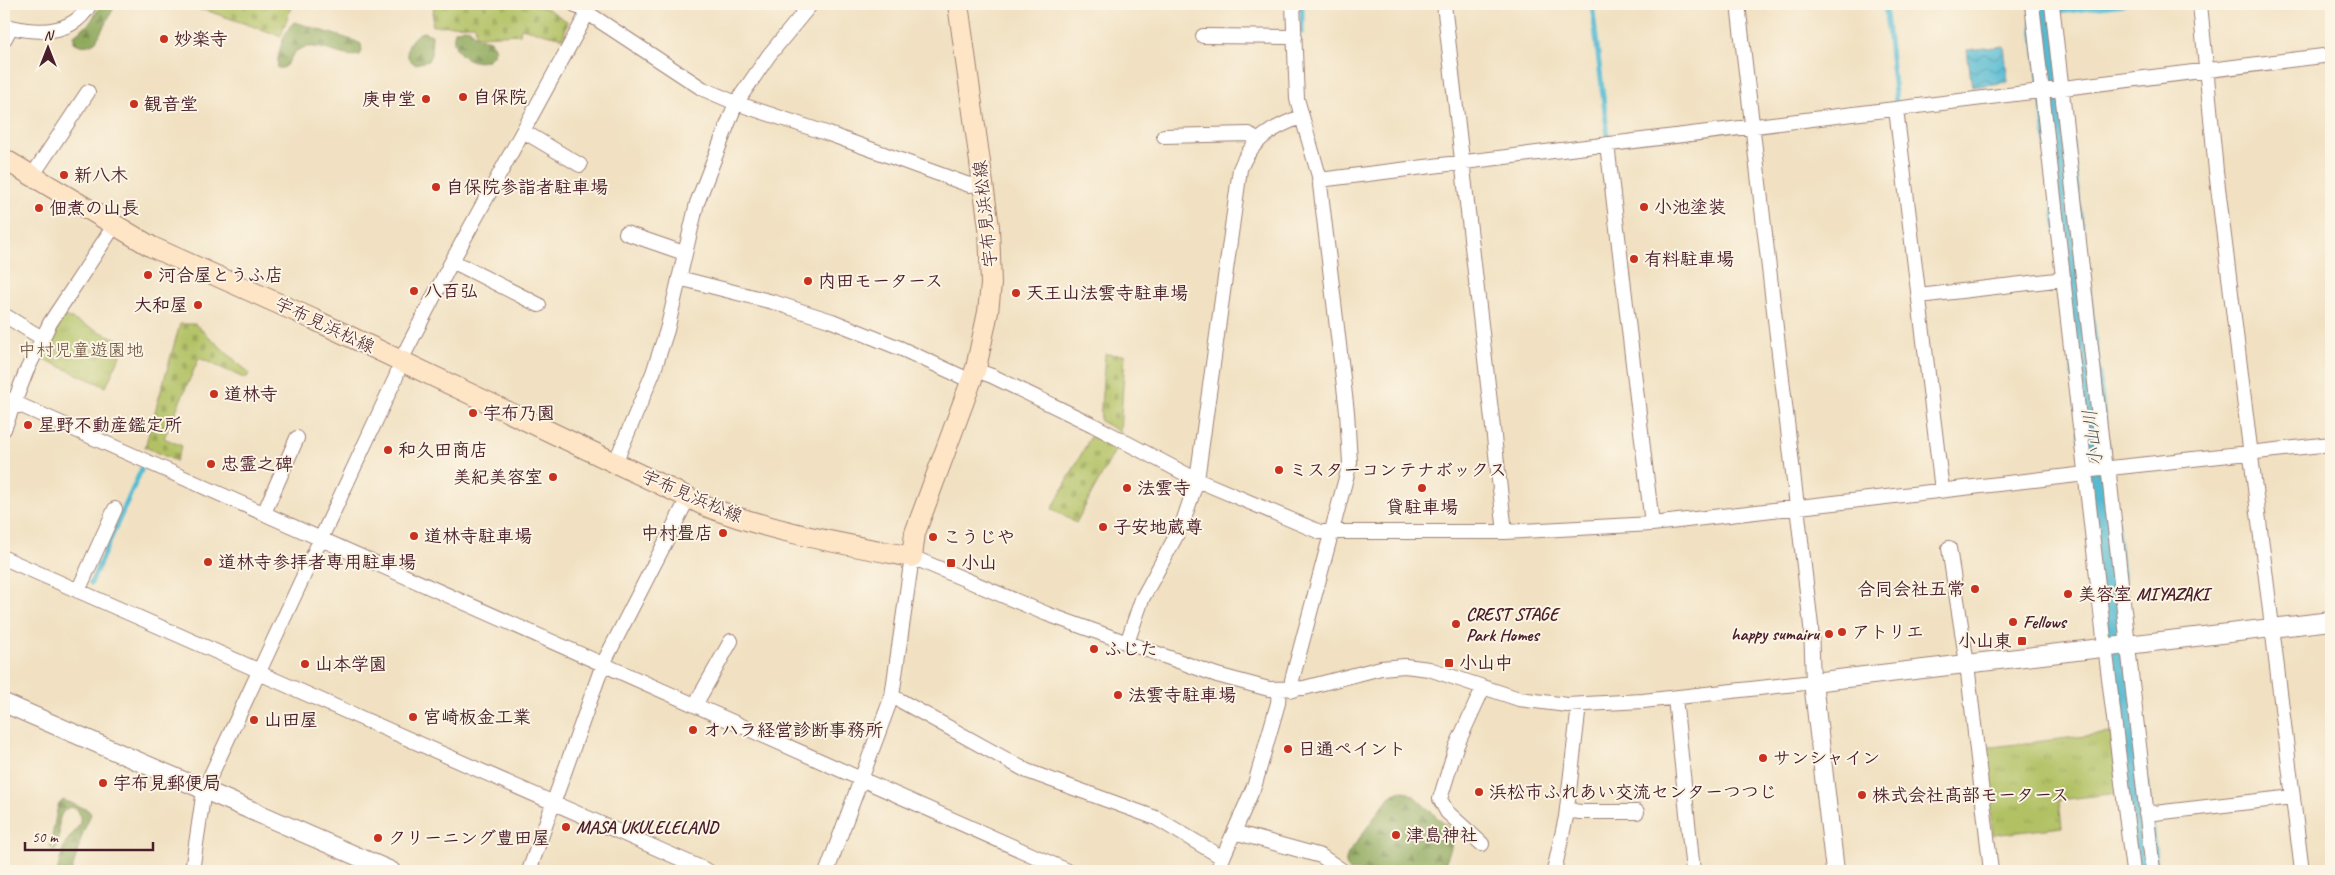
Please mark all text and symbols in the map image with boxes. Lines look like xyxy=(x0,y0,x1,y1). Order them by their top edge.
north arrow xyxy=(22,22,72,72)
text: N xyxy=(44,27,55,44)
place label: 妙楽寺 xyxy=(174,28,228,50)
marker: 妙楽寺 xyxy=(158,33,170,45)
place label: 自保院 xyxy=(473,86,527,108)
place label: 庚申堂 xyxy=(362,88,416,110)
marker: 自保院 xyxy=(457,91,469,103)
place label: 観音堂 xyxy=(144,93,198,115)
marker: 庚申堂 xyxy=(420,93,432,105)
marker: 観音堂 xyxy=(128,98,140,110)
street label: 宇布見浜松線 xyxy=(968,159,1002,269)
place label: 新八木 xyxy=(74,164,128,186)
marker: 新八木 xyxy=(58,169,70,181)
place label: 自保院参詣者駐車場 xyxy=(446,176,608,198)
marker: 自保院参詣者駐車場 xyxy=(430,181,442,193)
place label: 小池塗装 xyxy=(1654,196,1726,218)
place label: 佃煮の山長 xyxy=(49,197,139,219)
marker: 小池塗装 xyxy=(1638,201,1650,213)
marker: 佃煮の山長 xyxy=(33,202,45,214)
place label: 有料駐車場 xyxy=(1644,248,1734,270)
marker: 有料駐車場 xyxy=(1628,253,1640,265)
place label: 河合屋とうふ店 xyxy=(158,264,283,286)
marker: 河合屋とうふ店 xyxy=(142,269,154,281)
place label: 内田モータース xyxy=(818,270,943,292)
marker: 内田モータース xyxy=(802,275,814,287)
place label: 八百弘 xyxy=(424,280,478,302)
place label: 天王山法雲寺駐車場 xyxy=(1026,282,1188,304)
marker: 八百弘 xyxy=(408,285,420,297)
marker: 天王山法雲寺駐車場 xyxy=(1010,287,1022,299)
street label: 宇布見浜松線 xyxy=(271,292,379,358)
place label: 大和屋 xyxy=(134,294,188,316)
marker: 大和屋 xyxy=(192,299,204,311)
park label: 中村児童遊園地 xyxy=(18,339,144,361)
place label: 道林寺 xyxy=(224,383,278,405)
marker: 道林寺 xyxy=(208,388,220,400)
place label: 宇布乃園 xyxy=(483,402,555,424)
marker: 宇布乃園 xyxy=(467,407,479,419)
water label: 小山川 xyxy=(2078,408,2108,468)
place label: 星野不動産鑑定所 xyxy=(38,414,182,436)
marker: 星野不動産鑑定所 xyxy=(22,419,34,431)
place label: 和久田商店 xyxy=(398,439,488,461)
marker: 和久田商店 xyxy=(382,444,394,456)
place label: 忠霊之碑 xyxy=(221,453,293,475)
marker: 忠霊之碑 xyxy=(205,458,217,470)
place label: ミスターコンテナボックス xyxy=(1289,459,1507,481)
marker: ミスターコンテナボックス xyxy=(1273,464,1285,476)
street label: 宇布見浜松線 xyxy=(638,465,746,527)
place label: 美紀美容室 xyxy=(453,466,543,488)
marker: 美紀美容室 xyxy=(547,471,559,483)
place label: 法雲寺 xyxy=(1137,477,1191,499)
marker: 法雲寺 xyxy=(1121,482,1133,494)
marker: 貸駐車場 xyxy=(1416,482,1428,494)
place label: 貸駐車場 xyxy=(1386,496,1458,518)
place label: 子安地蔵尊 xyxy=(1113,516,1203,538)
marker: 子安地蔵尊 xyxy=(1097,521,1109,533)
place label: 中村畳店 xyxy=(641,522,713,544)
place label: 道林寺駐車場 xyxy=(424,525,532,547)
place label: こうじや xyxy=(943,526,1015,548)
marker: 中村畳店 xyxy=(717,527,729,539)
marker: 道林寺駐車場 xyxy=(408,530,420,542)
marker: こうじや xyxy=(927,531,939,543)
place label: 道林寺参拝者専用駐車場 xyxy=(218,551,416,573)
place label: 小山 xyxy=(961,552,997,574)
marker: 道林寺参拝者専用駐車場 xyxy=(202,556,214,568)
marker: 小山 xyxy=(945,557,957,569)
place label: 合同会社五常 xyxy=(1857,578,1965,600)
marker: 合同会社五常 xyxy=(1969,583,1981,595)
place label: 美容室 MIYAZAKI xyxy=(2078,583,2213,605)
marker: 美容室 MIYAZAKI xyxy=(2062,588,2074,600)
place label: CREST STAGE Park Homes xyxy=(1466,603,1561,646)
place label: Fellows xyxy=(2023,611,2068,633)
marker: Fellows xyxy=(2007,616,2019,628)
marker: CREST STAGE Park Homes xyxy=(1450,618,1462,630)
place label: アトリエ xyxy=(1852,621,1924,643)
place label: happy sumairu xyxy=(1731,623,1821,645)
marker: アトリエ xyxy=(1836,626,1848,638)
marker: happy sumairu xyxy=(1823,628,1835,640)
place label: 小山東 xyxy=(1958,630,2012,652)
marker: 小山東 xyxy=(2016,635,2028,647)
place label: ふじた xyxy=(1104,638,1158,660)
marker: ふじた xyxy=(1088,643,1100,655)
place label: 小山中 xyxy=(1459,652,1513,674)
place label: 山本学園 xyxy=(315,653,387,675)
marker: 小山中 xyxy=(1443,657,1455,669)
marker: 山本学園 xyxy=(299,658,311,670)
place label: 法雲寺駐車場 xyxy=(1128,684,1236,706)
marker: 法雲寺駐車場 xyxy=(1112,689,1124,701)
place label: 宮崎板金工業 xyxy=(423,706,531,728)
place label: 山田屋 xyxy=(264,709,318,731)
marker: 宮崎板金工業 xyxy=(407,711,419,723)
marker: 山田屋 xyxy=(248,714,260,726)
place label: オハラ経営診断事務所 xyxy=(703,719,883,741)
marker: オハラ経営診断事務所 xyxy=(687,724,699,736)
place label: 日通ペイント xyxy=(1298,738,1406,760)
marker: 日通ペイント xyxy=(1282,743,1294,755)
place label: サンシャイン xyxy=(1773,747,1880,769)
marker: サンシャイン xyxy=(1757,752,1769,764)
place label: 宇布見郵便局 xyxy=(113,772,221,794)
marker: 宇布見郵便局 xyxy=(97,777,109,789)
place label: 浜松市ふれあい交流センターつつじ xyxy=(1489,781,1777,803)
place label: 株式会社髙部モータース xyxy=(1872,784,2069,806)
marker: 浜松市ふれあい交流センターつつじ xyxy=(1473,786,1485,798)
marker: 株式会社髙部モータース xyxy=(1856,789,1868,801)
place label: MASA UKULELELAND xyxy=(576,816,720,838)
scale bar xyxy=(25,820,152,852)
marker: MASA UKULELELAND xyxy=(560,821,572,833)
place label: 津島神社 xyxy=(1406,824,1478,846)
place label: クリーニング豊田屋 xyxy=(388,827,550,849)
text: 50 m xyxy=(32,828,59,847)
marker: 津島神社 xyxy=(1390,829,1402,841)
marker: クリーニング豊田屋 xyxy=(372,832,384,844)

